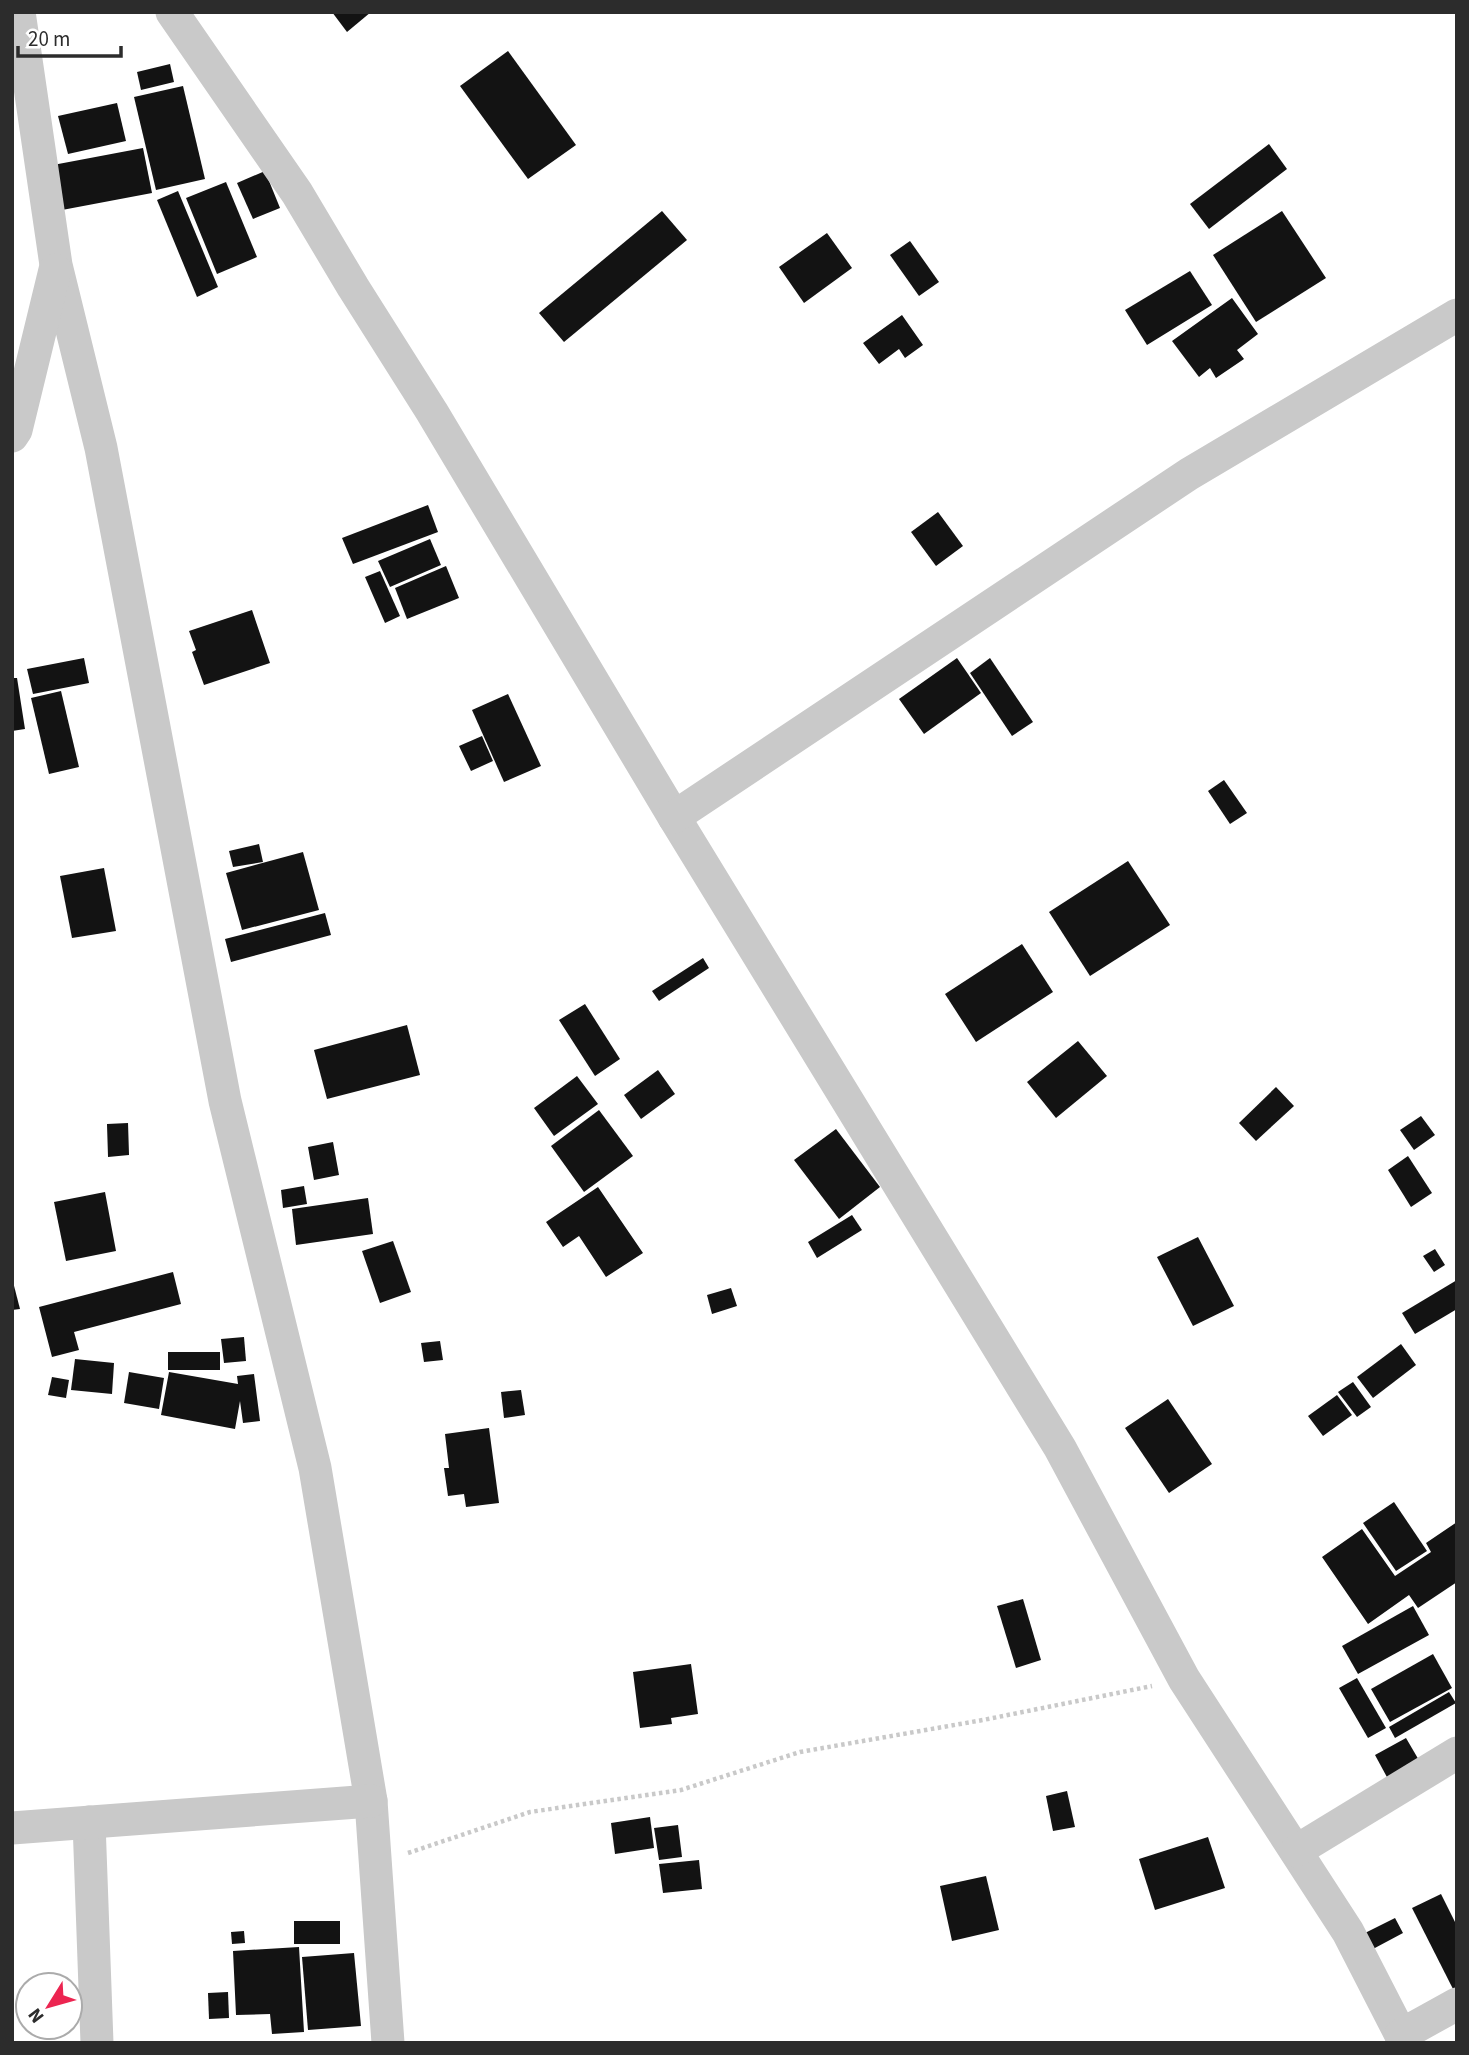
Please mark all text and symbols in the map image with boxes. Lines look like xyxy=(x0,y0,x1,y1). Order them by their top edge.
scale bar xyxy=(18,14,121,58)
text: 20 m xyxy=(28,24,70,54)
north arrow xyxy=(14,1971,84,2041)
text: N xyxy=(22,2002,51,2029)

